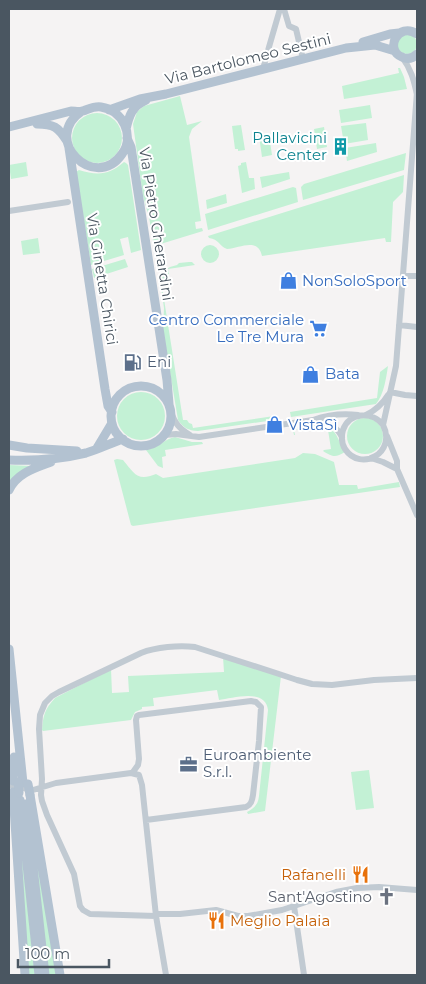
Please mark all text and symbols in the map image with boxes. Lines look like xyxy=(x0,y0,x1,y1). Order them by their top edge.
street label: Via Bartolomeo Sestini xyxy=(163,29,333,88)
place label: Pallavicini Center xyxy=(252,128,327,164)
building icon: Pallavicini Center xyxy=(331,137,351,157)
street label: Via Pietro Gherardini xyxy=(135,146,178,302)
street label: Via Ginetta Chirici xyxy=(83,212,122,346)
shop icon: NonSoloSport xyxy=(278,271,298,291)
place label: NonSoloSport xyxy=(302,271,407,290)
place label: Centro Commerciale Le Tre Mura xyxy=(149,310,304,346)
supermarket icon: Centro Commerciale Le Tre Mura xyxy=(308,319,328,339)
fuel station icon: Eni xyxy=(123,352,143,372)
place label: Eni xyxy=(147,352,171,371)
shop icon: Bata xyxy=(301,364,321,384)
place label: Bata xyxy=(325,364,360,383)
shop icon: VistaSì xyxy=(264,415,284,435)
place label: VistaSì xyxy=(288,415,337,434)
place label: Euroambiente S.r.l. xyxy=(203,745,311,781)
office icon: Euroambiente S.r.l. xyxy=(179,754,199,774)
place label: Rafanelli xyxy=(281,865,346,884)
restaurant icon: Rafanelli xyxy=(350,865,370,885)
place label: Sant'Agostino xyxy=(268,887,372,906)
church icon: Sant'Agostino xyxy=(376,887,396,907)
restaurant icon: Meglio Palaia xyxy=(206,911,226,931)
place label: Meglio Palaia xyxy=(230,911,330,930)
scale bar xyxy=(18,936,109,968)
text: 100 m xyxy=(25,944,70,963)

